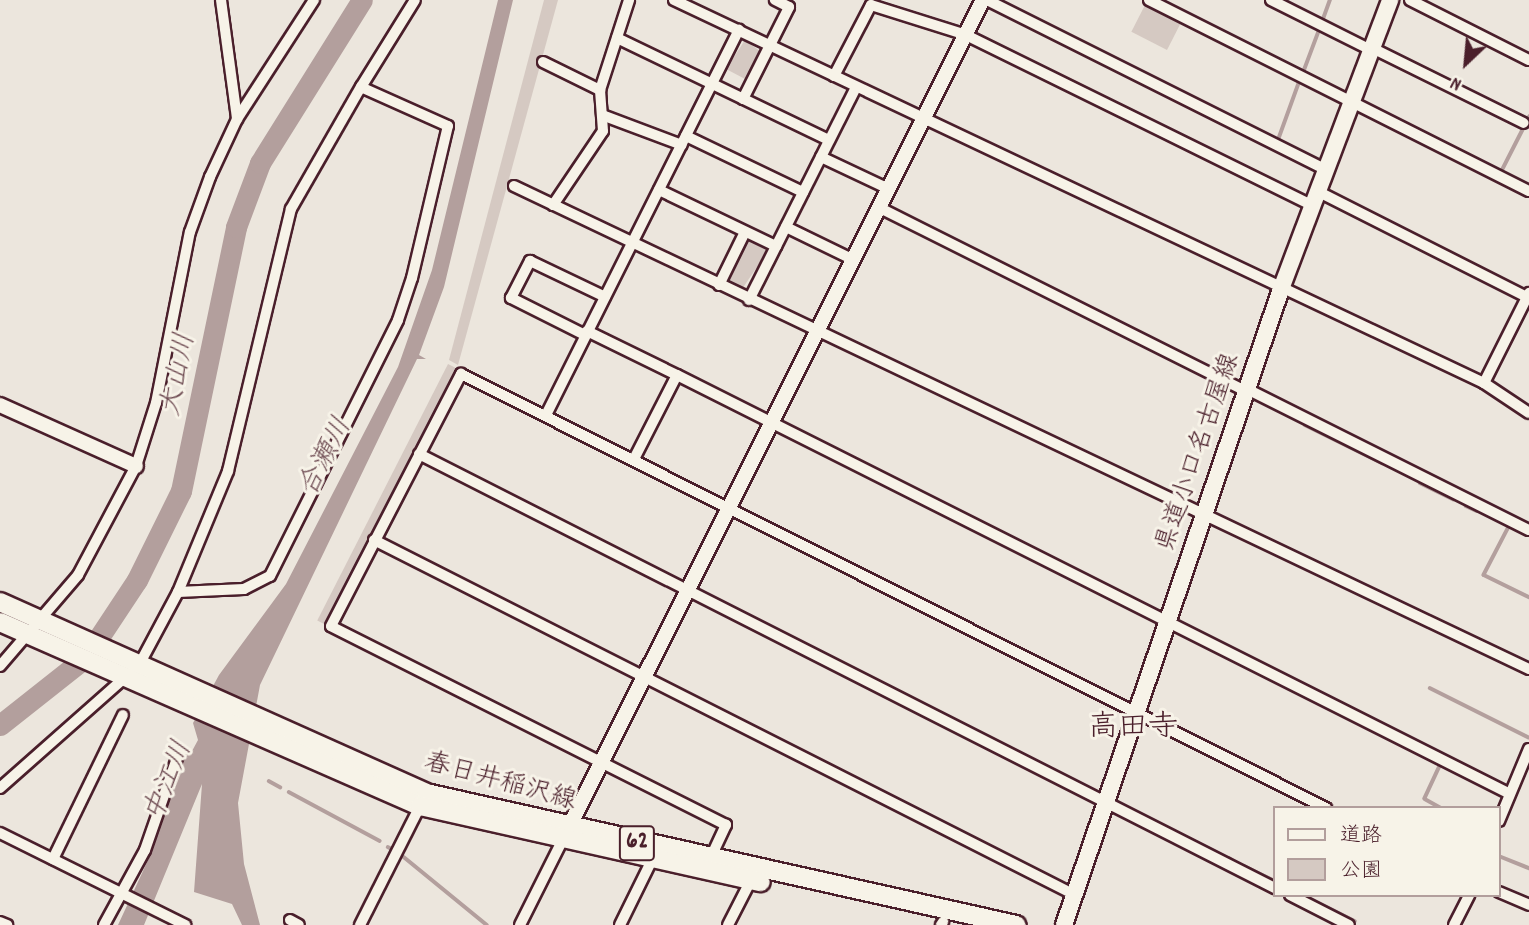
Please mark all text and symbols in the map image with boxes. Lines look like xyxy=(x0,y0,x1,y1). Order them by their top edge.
north arrow xyxy=(1431,28,1501,98)
text: N xyxy=(1446,68,1467,97)
water label: 大山川 xyxy=(155,331,205,419)
street label: 県道小口名古屋線 xyxy=(1150,350,1248,556)
water label: 合瀬川 xyxy=(293,413,361,503)
district label: 高田寺 xyxy=(1088,712,1178,748)
water label: 中江川 xyxy=(139,737,201,827)
street label: 春日井稲沢線 xyxy=(421,748,579,818)
legend xyxy=(1274,806,1501,897)
road number: 62 xyxy=(618,822,656,864)
text: 道路 xyxy=(1340,822,1382,852)
text: 公園 xyxy=(1340,857,1382,887)

